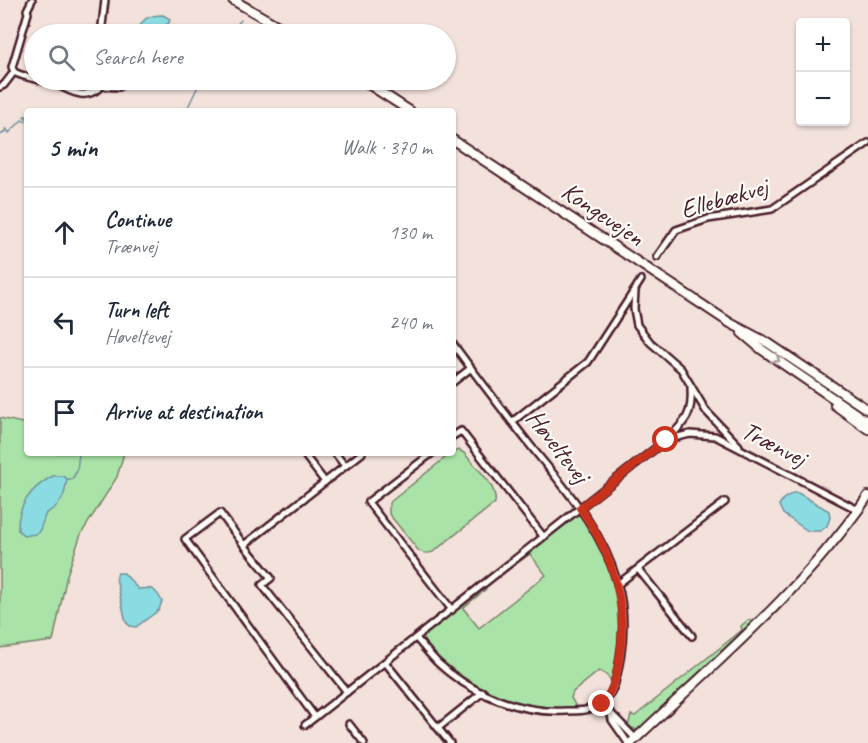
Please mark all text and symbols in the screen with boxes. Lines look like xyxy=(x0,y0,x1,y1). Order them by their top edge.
map controls xyxy=(796,18,850,126)
button: + xyxy=(796,18,850,72)
search box xyxy=(24,24,456,90)
icon: search xyxy=(45,41,78,74)
text: Search here xyxy=(93,43,183,71)
button: − xyxy=(796,72,850,126)
text: 5 min xyxy=(48,131,97,164)
text: Walk · 370 m xyxy=(342,135,432,160)
street label: Ellebækvej xyxy=(677,169,774,226)
street label: Kongevejen xyxy=(555,174,651,254)
text: Continue xyxy=(105,206,171,234)
icon: ahead xyxy=(48,216,81,249)
text: 130 m xyxy=(389,220,432,245)
text: Trænvej xyxy=(105,234,157,259)
text: Turn left xyxy=(105,296,169,324)
icon: left xyxy=(48,306,81,339)
text: 240 m xyxy=(389,310,432,335)
text: Høveltevej xyxy=(105,324,170,349)
one-way arrow xyxy=(769,352,780,363)
icon: arrive xyxy=(48,396,81,429)
text: Arrive at destination xyxy=(105,398,262,426)
street label: Høveltevej xyxy=(519,402,599,492)
street label: Trænvej xyxy=(736,414,814,475)
route start xyxy=(652,426,678,452)
route end xyxy=(588,690,614,716)

